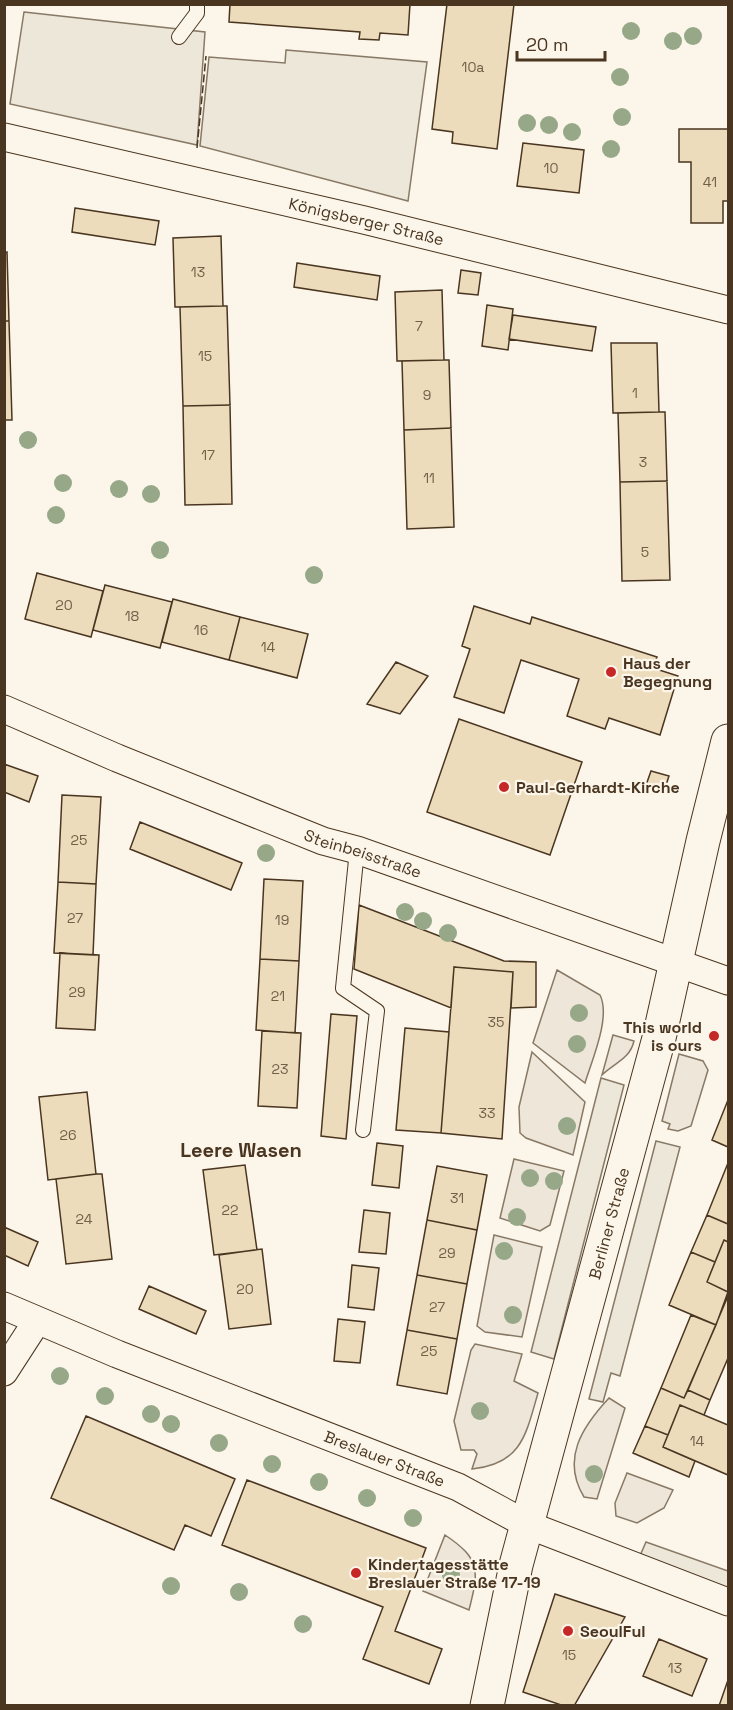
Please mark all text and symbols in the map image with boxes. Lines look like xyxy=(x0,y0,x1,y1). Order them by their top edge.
scale bar xyxy=(517,24,606,62)
text: 20 m xyxy=(526,33,569,56)
house number: 10a xyxy=(462,58,484,76)
house number: 10 xyxy=(544,159,558,177)
house number: 41 xyxy=(703,173,717,191)
street label: Königsberger Straße xyxy=(287,192,446,250)
house number: 13 xyxy=(191,263,205,281)
house number: 7 xyxy=(415,317,423,335)
house number: 15 xyxy=(198,347,212,365)
house number: 1 xyxy=(632,384,638,402)
house number: 9 xyxy=(423,386,431,404)
house number: 17 xyxy=(201,446,215,464)
house number: 3 xyxy=(639,453,647,471)
house number: 11 xyxy=(423,469,435,487)
house number: 5 xyxy=(641,543,649,561)
house number: 20 xyxy=(55,596,73,614)
house number: 18 xyxy=(125,607,140,625)
house number: 16 xyxy=(194,621,208,639)
house number: 14 xyxy=(261,638,276,656)
place label: Haus der Begegnung xyxy=(623,653,712,692)
marker: Haus der Begegnung xyxy=(604,665,618,679)
place label: Paul-Gerhardt-Kirche xyxy=(516,777,680,798)
marker: Paul-Gerhardt-Kirche xyxy=(497,780,511,794)
street label: Steinbeisstraße xyxy=(301,824,424,882)
house number: 25 xyxy=(71,831,87,849)
house number: 27 xyxy=(67,909,83,927)
house number: 19 xyxy=(275,911,289,929)
house number: 29 xyxy=(69,983,85,1001)
house number: 21 xyxy=(271,987,285,1005)
house number: 35 xyxy=(488,1013,504,1031)
place label: This world is ours xyxy=(623,1017,702,1056)
marker: This world is ours xyxy=(707,1029,721,1043)
house number: 23 xyxy=(272,1060,288,1078)
house number: 33 xyxy=(479,1104,495,1122)
house number: 26 xyxy=(59,1126,77,1144)
district label: Leere Wasen xyxy=(180,1137,302,1163)
street label: Berliner Straße xyxy=(584,1165,634,1282)
house number: 31 xyxy=(450,1189,464,1207)
house number: 22 xyxy=(222,1201,238,1219)
house number: 24 xyxy=(76,1210,93,1228)
house number: 29 xyxy=(439,1244,455,1262)
house number: 20 xyxy=(236,1280,254,1298)
house number: 27 xyxy=(429,1298,445,1316)
house number: 25 xyxy=(421,1342,437,1360)
street label: Breslauer Straße xyxy=(321,1425,448,1491)
house number: 14 xyxy=(690,1432,705,1450)
place label: Kindertagesstätte Breslauer Straße 17-19 xyxy=(368,1554,541,1593)
marker: Kindertagesstätte Breslauer Straße 17-19 xyxy=(349,1566,363,1580)
place label: SeoulFul xyxy=(580,1621,646,1642)
marker: SeoulFul xyxy=(561,1624,575,1638)
house number: 15 xyxy=(562,1646,576,1664)
house number: 13 xyxy=(668,1659,682,1677)

